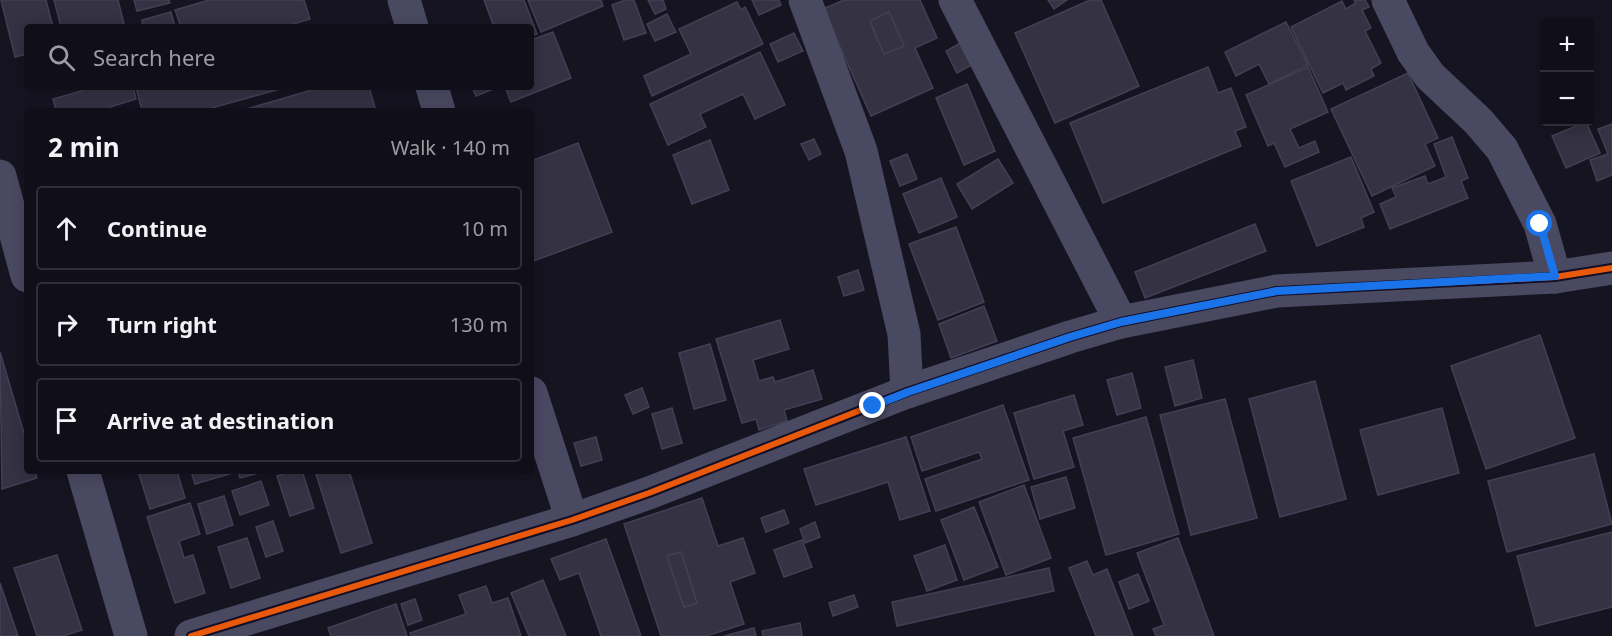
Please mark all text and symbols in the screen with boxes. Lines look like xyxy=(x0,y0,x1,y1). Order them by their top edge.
map controls xyxy=(1540,18,1594,126)
button: + xyxy=(1540,18,1594,72)
search box xyxy=(24,24,534,90)
icon: search xyxy=(45,41,78,74)
text: Search here xyxy=(93,42,215,72)
button: − xyxy=(1540,72,1594,126)
text: 2 min xyxy=(48,129,120,165)
text: Walk · 140 m xyxy=(391,134,510,161)
route start xyxy=(1526,210,1552,236)
icon: ahead xyxy=(50,212,83,245)
text: Continue xyxy=(107,213,207,243)
text: 10 m xyxy=(461,215,508,242)
icon: right xyxy=(50,308,83,341)
text: Turn right xyxy=(107,309,217,339)
text: 130 m xyxy=(450,311,508,338)
route end xyxy=(859,392,885,418)
icon: arrive xyxy=(50,404,83,437)
text: Arrive at destination xyxy=(107,405,334,435)

